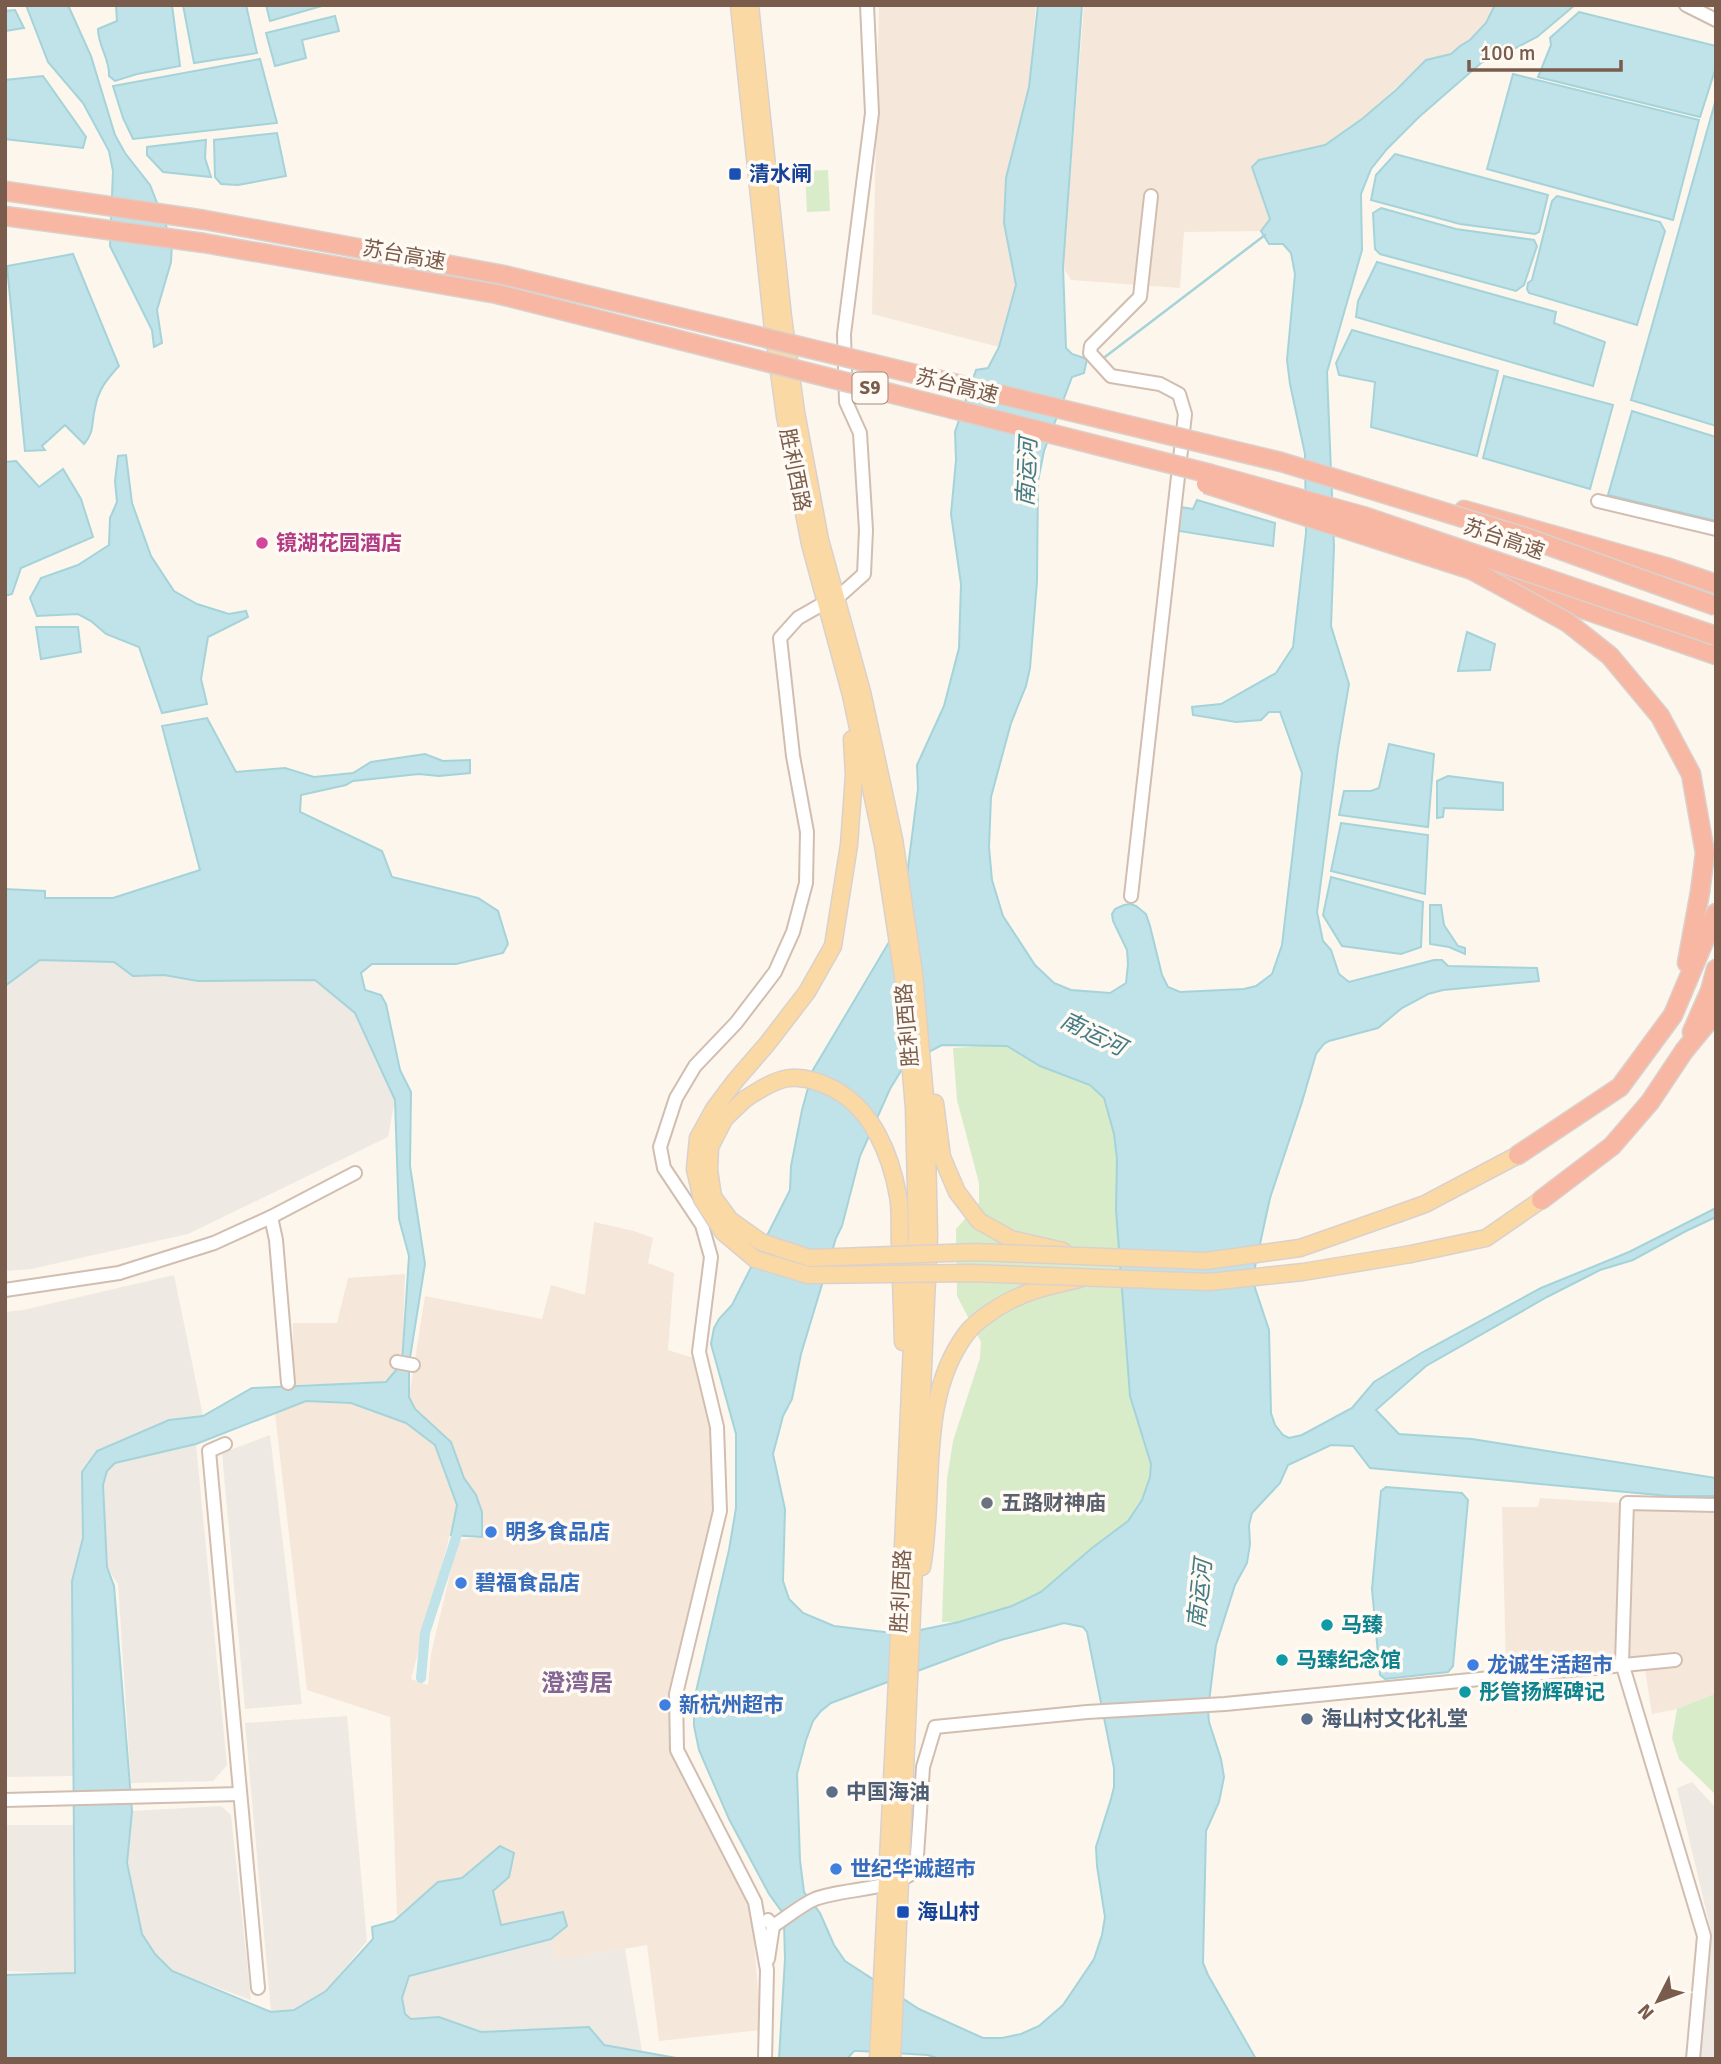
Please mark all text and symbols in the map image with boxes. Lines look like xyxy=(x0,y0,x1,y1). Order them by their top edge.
scale bar xyxy=(1469,28,1621,72)
text: 100 m xyxy=(1480,40,1535,66)
place label: 清水闸 xyxy=(749,161,812,187)
marker: 清水闸 xyxy=(727,166,743,182)
street label: 苏台高速 xyxy=(360,235,448,275)
street label: 苏台高速 xyxy=(913,363,1001,409)
road number: S9 xyxy=(852,372,888,404)
street label: 胜利西路 xyxy=(774,426,816,514)
water label: 南运河 xyxy=(1011,433,1043,507)
street label: 苏台高速 xyxy=(1460,513,1548,565)
place label: 镜湖花园酒店 xyxy=(276,530,402,556)
marker: 镜湖花园酒店 xyxy=(254,535,270,551)
street label: 胜利西路 xyxy=(890,982,924,1068)
water label: 南运河 xyxy=(1056,1006,1134,1064)
place label: 五路财神庙 xyxy=(1001,1490,1106,1516)
marker: 五路财神庙 xyxy=(979,1495,995,1511)
place label: 明多食品店 xyxy=(505,1519,610,1545)
marker: 明多食品店 xyxy=(483,1524,499,1540)
street label: 胜利西路 xyxy=(886,1548,916,1634)
water label: 南运河 xyxy=(1182,1554,1218,1630)
place label: 碧福食品店 xyxy=(475,1570,580,1596)
marker: 碧福食品店 xyxy=(453,1575,469,1591)
place label: 马臻 xyxy=(1341,1612,1383,1638)
marker: 马臻 xyxy=(1319,1617,1335,1633)
place label: 马臻纪念馆 xyxy=(1296,1647,1401,1673)
marker: 马臻纪念馆 xyxy=(1274,1652,1290,1668)
place label: 龙诚生活超市 xyxy=(1487,1652,1613,1678)
marker: 龙诚生活超市 xyxy=(1465,1657,1481,1673)
district label: 澄湾居 xyxy=(541,1668,613,1698)
place label: 彤管扬辉碑记 xyxy=(1479,1679,1605,1705)
marker: 彤管扬辉碑记 xyxy=(1457,1684,1473,1700)
place label: 新杭州超市 xyxy=(679,1692,784,1718)
marker: 新杭州超市 xyxy=(657,1697,673,1713)
place label: 海山村文化礼堂 xyxy=(1321,1706,1468,1732)
marker: 海山村文化礼堂 xyxy=(1299,1711,1315,1727)
place label: 中国海油 xyxy=(846,1779,930,1805)
marker: 中国海油 xyxy=(824,1784,840,1800)
place label: 世纪华诚超市 xyxy=(850,1856,976,1882)
marker: 世纪华诚超市 xyxy=(828,1861,844,1877)
place label: 海山村 xyxy=(917,1899,980,1925)
marker: 海山村 xyxy=(895,1904,911,1920)
north arrow xyxy=(1623,1966,1693,2036)
text: N xyxy=(1633,1999,1659,2025)

